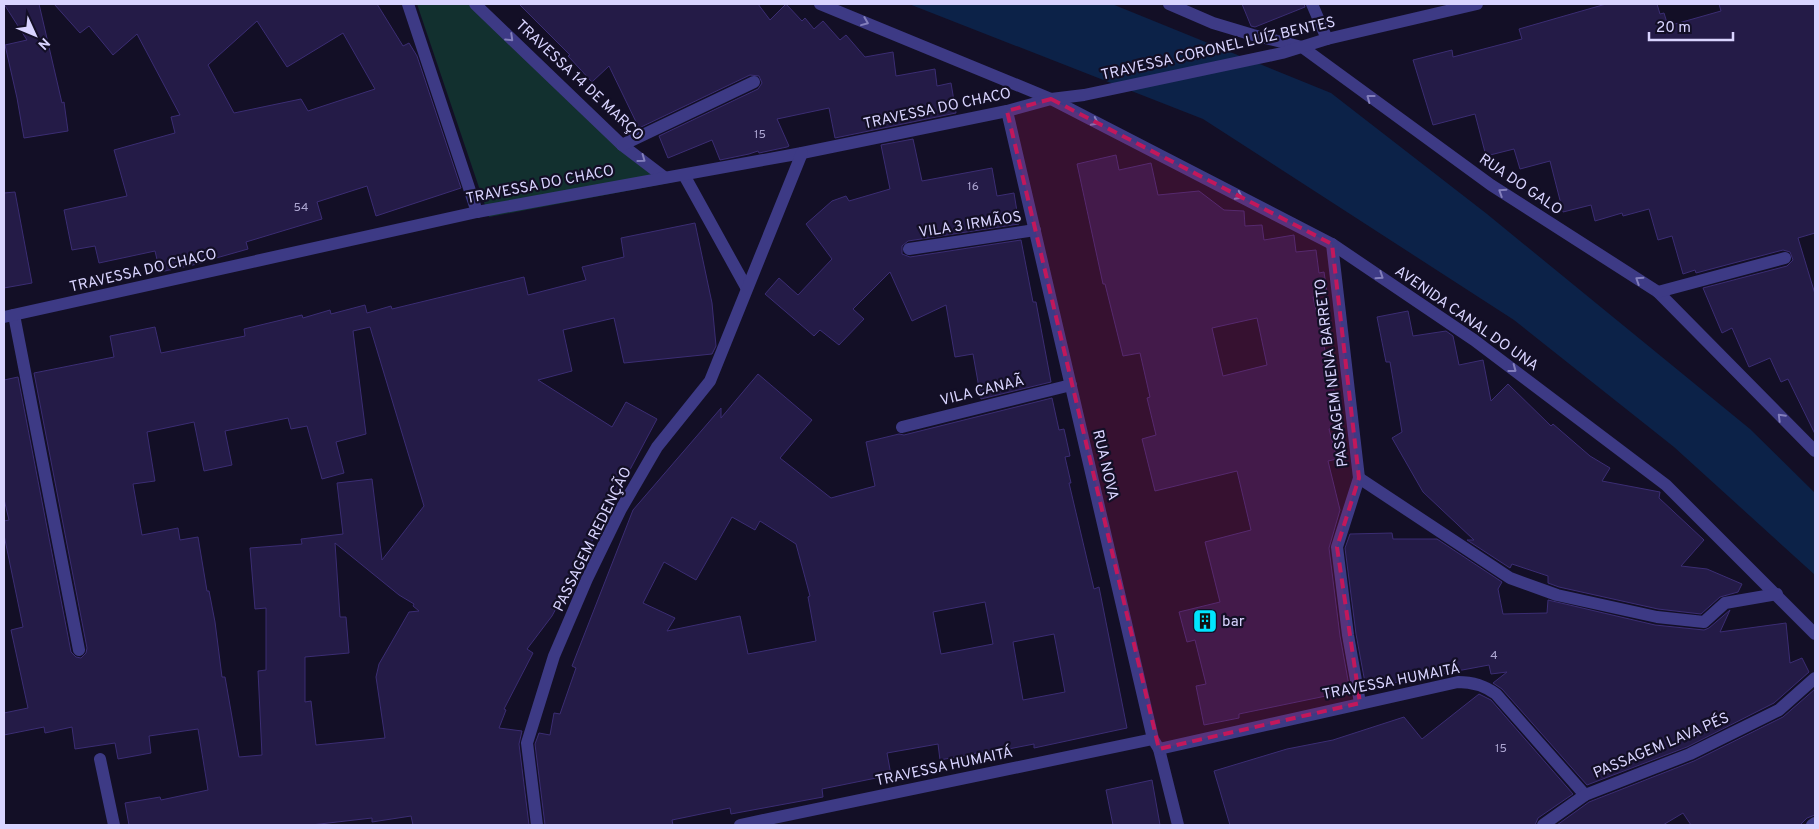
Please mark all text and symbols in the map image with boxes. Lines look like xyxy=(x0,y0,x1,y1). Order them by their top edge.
north arrow xyxy=(10,10,60,60)
scale bar xyxy=(1649,10,1733,42)
street label: TRAVESSA CORONEL LUÍZ BENTES xyxy=(1099,12,1337,86)
one-way arrow xyxy=(860,16,869,27)
street label: TRAVESSA 14 DE MARÇO xyxy=(511,17,647,146)
text: 20 m xyxy=(1656,19,1691,38)
one-way arrow xyxy=(505,32,514,41)
text: N xyxy=(34,33,53,53)
street label: TRAVESSA DO CHACO xyxy=(862,85,1013,134)
one-way arrow xyxy=(1366,95,1376,104)
one-way arrow xyxy=(1089,116,1098,126)
house number: 15 xyxy=(754,127,766,143)
street label: RUA DO GALO xyxy=(1475,150,1566,220)
one-way arrow xyxy=(636,154,645,162)
street label: TRAVESSA DO CHACO xyxy=(465,162,616,209)
house number: 16 xyxy=(967,179,979,195)
one-way arrow xyxy=(1499,189,1508,199)
one-way arrow xyxy=(1234,190,1243,200)
house number: 54 xyxy=(293,200,309,216)
street label: VILA 3 IRMÃOS xyxy=(917,207,1023,243)
street label: TRAVESSA DO CHACO xyxy=(68,245,219,298)
street label: AVENIDA CANAL DO UNA xyxy=(1391,262,1542,376)
one-way arrow xyxy=(1374,270,1384,279)
one-way arrow xyxy=(1635,277,1645,286)
street label: PASSAGEM NENA BARRETO xyxy=(1311,278,1353,468)
one-way arrow xyxy=(1507,364,1516,372)
street label: VILA CANAÃ xyxy=(938,371,1026,411)
one-way arrow xyxy=(1777,414,1786,423)
street label: RUA NOVA xyxy=(1087,428,1122,503)
street label: PASSAGEM REDENÇÃO xyxy=(549,464,637,615)
building icon: bar xyxy=(1192,608,1218,634)
place label: bar xyxy=(1222,613,1245,632)
house number: 4 xyxy=(1490,648,1498,664)
street label: TRAVESSA HUMAITÁ xyxy=(1321,659,1462,705)
street label: PASSAGEM LAVA PÉS xyxy=(1590,708,1732,784)
house number: 15 xyxy=(1495,741,1507,757)
street label: TRAVESSA HUMAITÁ xyxy=(874,743,1015,791)

